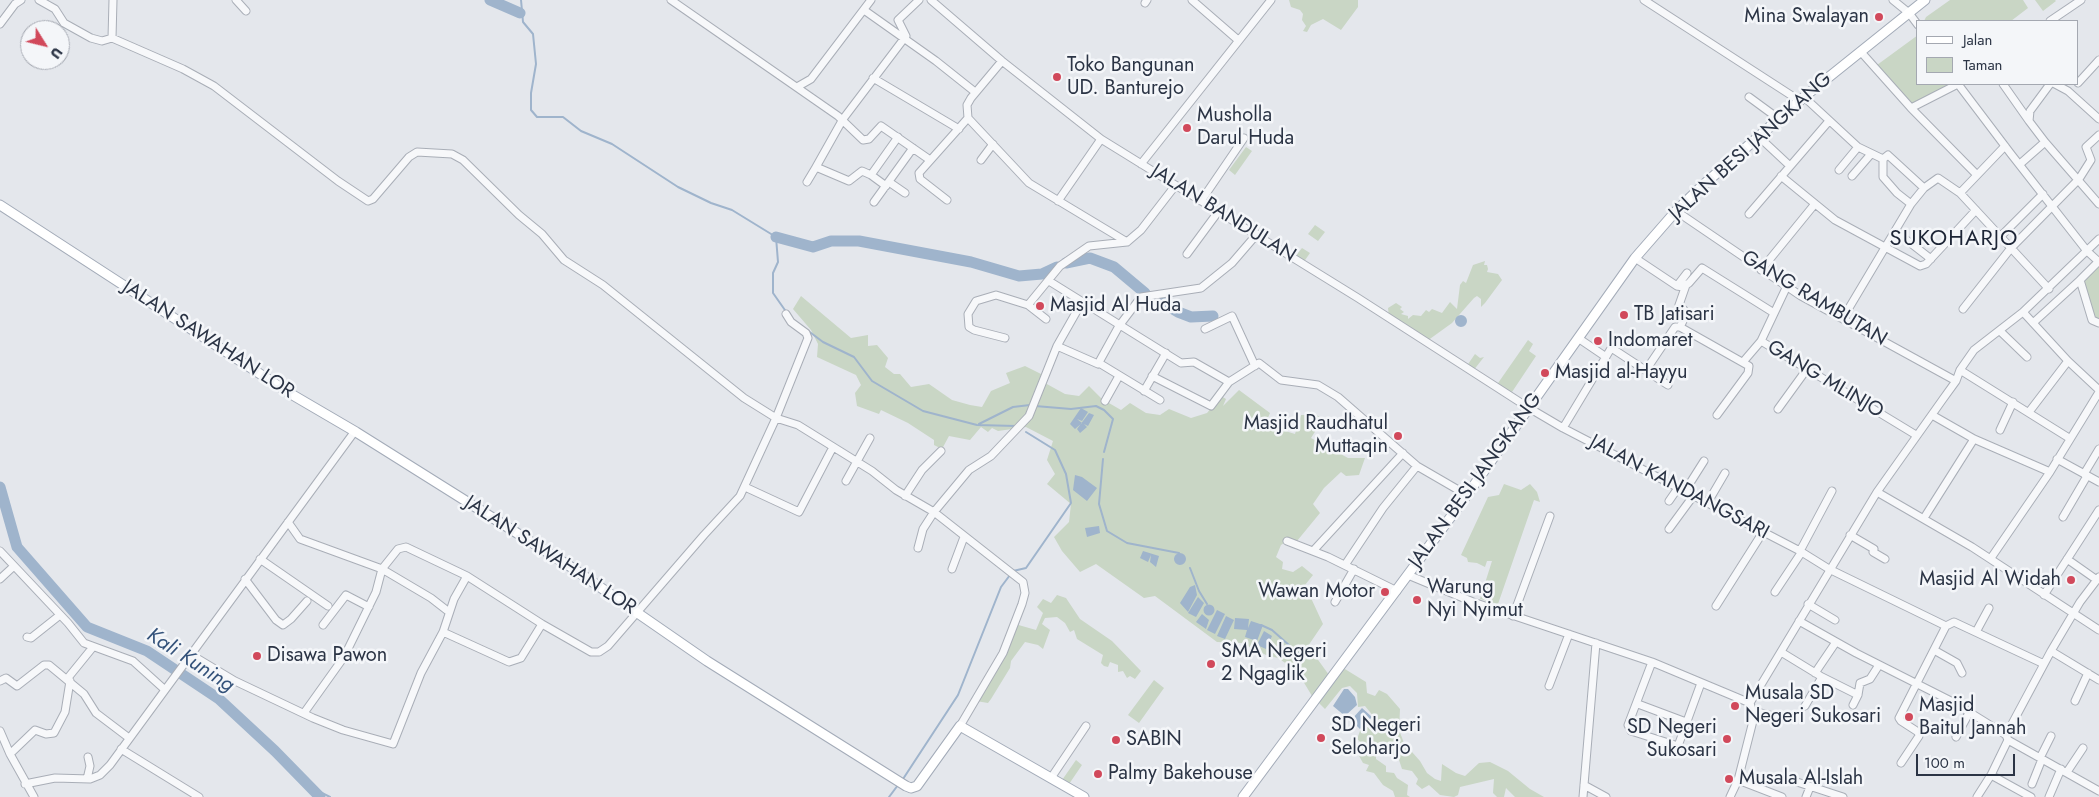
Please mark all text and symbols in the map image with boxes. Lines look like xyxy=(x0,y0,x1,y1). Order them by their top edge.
place label: Mina Swalayan xyxy=(1744,5,1869,29)
marker: Mina Swalayan xyxy=(1873,11,1885,23)
north arrow xyxy=(20,20,70,70)
legend xyxy=(1916,20,2079,85)
text: Jalan xyxy=(1963,29,1992,51)
text: U xyxy=(45,43,67,63)
place label: Toko Bangunan UD. Banturejo xyxy=(1067,54,1194,101)
text: Taman xyxy=(1963,54,2002,76)
street label: JALAN BESI JANGKANG xyxy=(1665,68,1837,226)
marker: Toko Bangunan UD. Banturejo xyxy=(1051,71,1063,83)
place label: Musholla Darul Huda xyxy=(1197,104,1294,151)
marker: Musholla Darul Huda xyxy=(1181,122,1193,134)
street label: JALAN BANDULAN xyxy=(1146,160,1300,268)
district label: SUKOHARJO xyxy=(1888,227,2020,253)
street label: GANG RAMBUTAN xyxy=(1737,246,1891,352)
street label: JALAN SAWAHAN LOR xyxy=(118,276,298,404)
place label: Masjid Al Huda xyxy=(1050,294,1181,318)
marker: Masjid Al Huda xyxy=(1034,300,1046,312)
place label: TB Jatisari xyxy=(1634,303,1715,327)
marker: TB Jatisari xyxy=(1618,309,1630,321)
place label: Indomaret xyxy=(1608,329,1693,353)
marker: Indomaret xyxy=(1592,335,1604,347)
street label: GANG MLINJO xyxy=(1763,336,1887,424)
place label: Masjid al-Hayyu xyxy=(1555,361,1687,385)
marker: Masjid al-Hayyu xyxy=(1539,367,1551,379)
street label: JALAN BESI JANGKANG xyxy=(1404,389,1548,573)
place label: Masjid Raudhatul Muttaqin xyxy=(1244,412,1388,459)
marker: Masjid Raudhatul Muttaqin xyxy=(1392,430,1404,442)
street label: JALAN KANDANGSARI xyxy=(1585,431,1773,545)
street label: JALAN SAWAHAN LOR xyxy=(460,492,640,620)
place label: Masjid Al Widah xyxy=(1919,568,2061,592)
marker: Masjid Al Widah xyxy=(2065,574,2077,586)
place label: Warung Nyi Nyimut xyxy=(1427,576,1523,623)
place label: Wawan Motor xyxy=(1258,580,1375,604)
marker: Wawan Motor xyxy=(1379,586,1391,598)
marker: Warung Nyi Nyimut xyxy=(1411,594,1423,606)
water label: Kali Kuning xyxy=(142,623,238,699)
place label: SMA Negeri 2 Ngaglik xyxy=(1221,640,1327,687)
place label: Disawa Pawon xyxy=(267,644,387,668)
marker: Disawa Pawon xyxy=(251,650,263,662)
marker: SMA Negeri 2 Ngaglik xyxy=(1205,658,1217,670)
place label: Musala SD Negeri Sukosari xyxy=(1745,682,1881,729)
place label: Masjid Baitul Jannah xyxy=(1919,694,2026,741)
marker: Musala SD Negeri Sukosari xyxy=(1729,700,1741,712)
marker: Masjid Baitul Jannah xyxy=(1903,711,1915,723)
place label: SD Negeri Seloharjo xyxy=(1331,714,1421,761)
place label: SD Negeri Sukosari xyxy=(1627,716,1717,763)
place label: SABIN xyxy=(1126,728,1182,752)
marker: SD Negeri Seloharjo xyxy=(1315,732,1327,744)
marker: SD Negeri Sukosari xyxy=(1721,733,1733,745)
marker: SABIN xyxy=(1110,734,1122,746)
scale bar xyxy=(1919,744,2018,776)
text: 100 m xyxy=(1924,752,1965,774)
place label: Palmy Bakehouse xyxy=(1108,762,1253,786)
place label: Musala Al-Islah xyxy=(1739,767,1863,791)
marker: Palmy Bakehouse xyxy=(1092,768,1104,780)
marker: Musala Al-Islah xyxy=(1723,773,1735,785)

